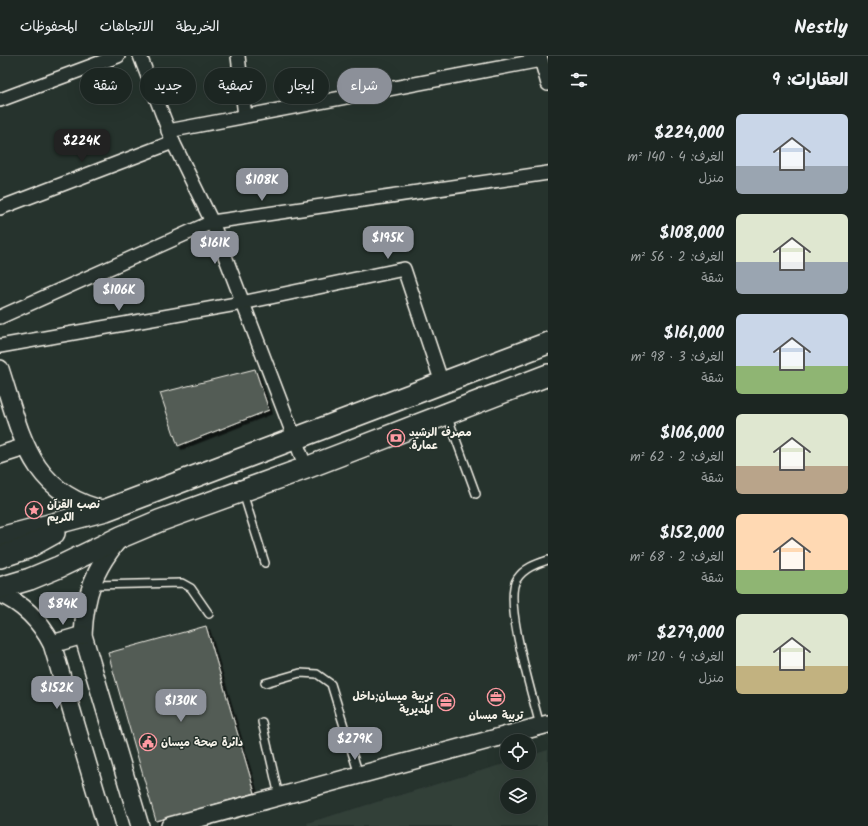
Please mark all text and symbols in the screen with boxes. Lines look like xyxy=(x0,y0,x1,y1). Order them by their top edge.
text: Nestly xyxy=(794,13,848,43)
text: المحفوظات xyxy=(20,16,78,38)
text: الاتجاهات xyxy=(100,16,154,38)
text: الخريطة xyxy=(176,16,219,38)
text: العقارات: 9 xyxy=(772,67,848,94)
chip: شقة xyxy=(80,68,132,104)
chip: جديد xyxy=(140,68,196,104)
chip: تصفية xyxy=(204,68,266,104)
chip: إيجار xyxy=(274,68,329,104)
chip: شراء xyxy=(337,68,392,104)
icon: filters xyxy=(568,69,590,91)
text: $224,000 xyxy=(654,120,724,147)
pin: $224K xyxy=(54,129,110,163)
icon: home xyxy=(768,130,816,178)
text: $224K xyxy=(63,131,101,152)
text: الغرف: 4 · 140 m² xyxy=(628,147,724,168)
pin: $108K xyxy=(234,168,290,202)
text: منزل xyxy=(698,168,724,189)
text: $108K xyxy=(245,170,279,191)
text: $108,000 xyxy=(659,220,724,247)
pin: $195K xyxy=(360,226,416,260)
text: $195K xyxy=(372,228,404,249)
icon: home xyxy=(768,230,816,278)
pin: $161K xyxy=(187,231,243,265)
text: $161K xyxy=(200,233,230,254)
text: الغرف: 2 · 56 m² xyxy=(631,247,724,268)
text: شقة xyxy=(701,268,724,289)
pin: $106K xyxy=(91,278,147,312)
text: $106K xyxy=(102,280,136,301)
text: $161,000 xyxy=(664,320,724,347)
icon: home xyxy=(768,330,816,378)
text: الغرف: 3 · 98 m² xyxy=(631,347,724,368)
text: شقة xyxy=(701,368,724,389)
text: $106,000 xyxy=(660,420,724,447)
place label: مصرف الرشيد .عمارة xyxy=(409,424,472,455)
bank icon: مصرف الرشيد .عمارة xyxy=(386,428,406,448)
icon: home xyxy=(768,430,816,478)
text: الغرف: 2 · 62 m² xyxy=(630,447,724,468)
text: شقة xyxy=(701,468,724,489)
place label: نصب القرآن الكريم xyxy=(47,496,100,527)
place icon: نصب القرآن الكريم xyxy=(24,500,44,520)
text: $152,000 xyxy=(660,520,724,547)
icon: home xyxy=(768,530,816,578)
text: الغرف: 2 · 68 m² xyxy=(630,547,724,568)
text: شقة xyxy=(701,568,724,589)
pin: $84K xyxy=(39,592,87,626)
text: $84K xyxy=(48,594,78,615)
text: $279,000 xyxy=(657,620,724,647)
icon: home xyxy=(768,630,816,678)
text: الغرف: 4 · 120 m² xyxy=(627,647,724,668)
text: منزل xyxy=(698,668,724,689)
pin: $152K xyxy=(29,676,85,710)
text: $152K xyxy=(40,678,74,699)
office icon: تربية ميسان xyxy=(486,687,506,707)
place label: تربية ميسان;داخل المديرية xyxy=(352,688,434,719)
pin: $130K xyxy=(153,689,209,723)
text: $130K xyxy=(164,691,198,712)
office icon: تربية ميسان;داخل المديرية xyxy=(436,692,456,712)
place label: تربية ميسان xyxy=(469,707,524,725)
pin: $279K xyxy=(327,727,383,761)
text: $279K xyxy=(337,729,373,750)
public building icon: دائرة صحة ميسان xyxy=(138,732,158,752)
place label: دائرة صحة ميسان xyxy=(161,734,243,752)
map controls xyxy=(500,734,536,814)
button: locate xyxy=(500,734,536,770)
button: layers xyxy=(500,778,536,814)

